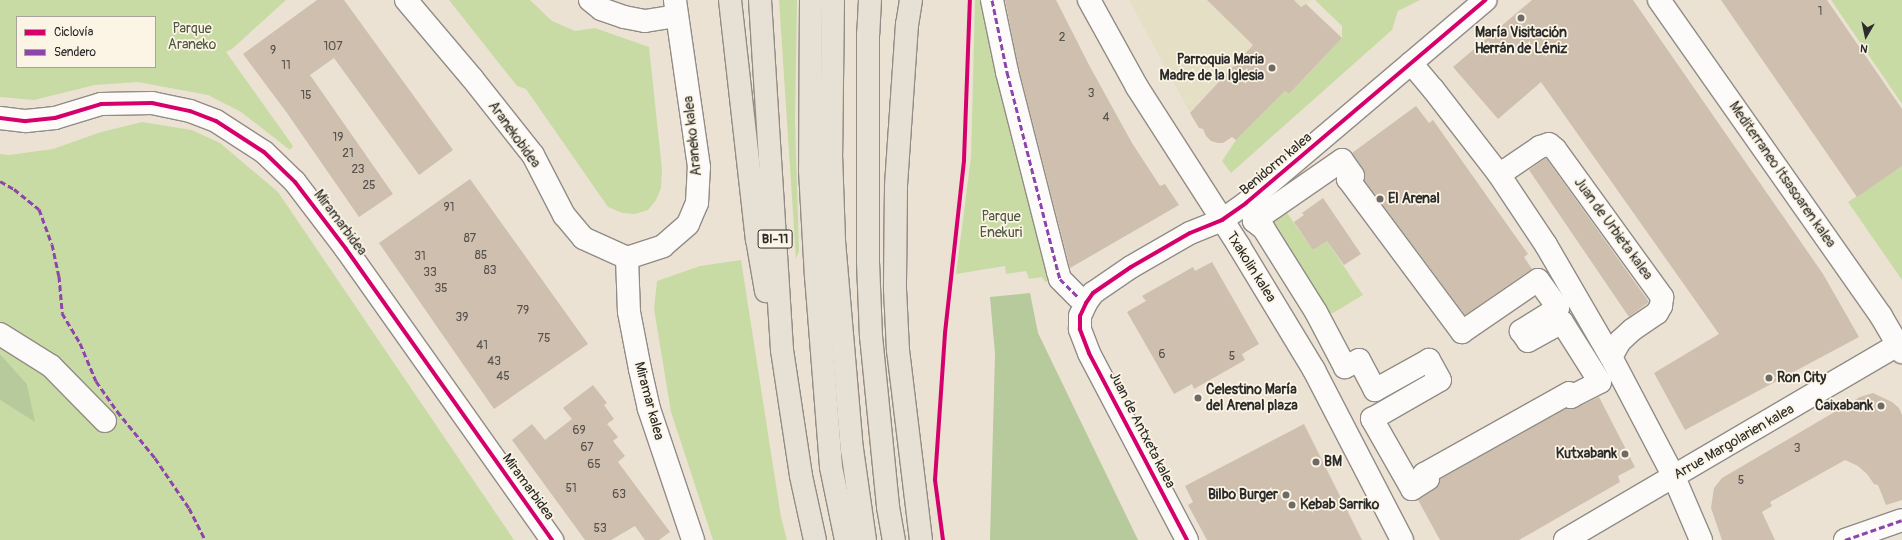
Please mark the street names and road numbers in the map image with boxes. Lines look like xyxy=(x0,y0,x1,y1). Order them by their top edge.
street label: Araneko kalea xyxy=(680,95,706,177)
street label: Aranekobidea xyxy=(484,98,544,172)
street label: Mediterraneo Itsasoaren kalea xyxy=(1725,99,1839,251)
street label: Benidorm kalea xyxy=(1237,129,1315,199)
street label: Juan de Urbieta kalea xyxy=(1570,174,1656,284)
street label: Miramarbidea xyxy=(310,187,370,259)
road number: BI-11 xyxy=(757,228,793,250)
street label: Txakolin kalea xyxy=(1223,229,1279,305)
street label: Miramar kalea xyxy=(631,360,667,442)
street label: Juan de Antxeta kalea xyxy=(1105,369,1179,491)
street label: Arrue Margolarien kalea xyxy=(1671,401,1797,483)
street label: Miramarbidea xyxy=(498,451,558,523)

